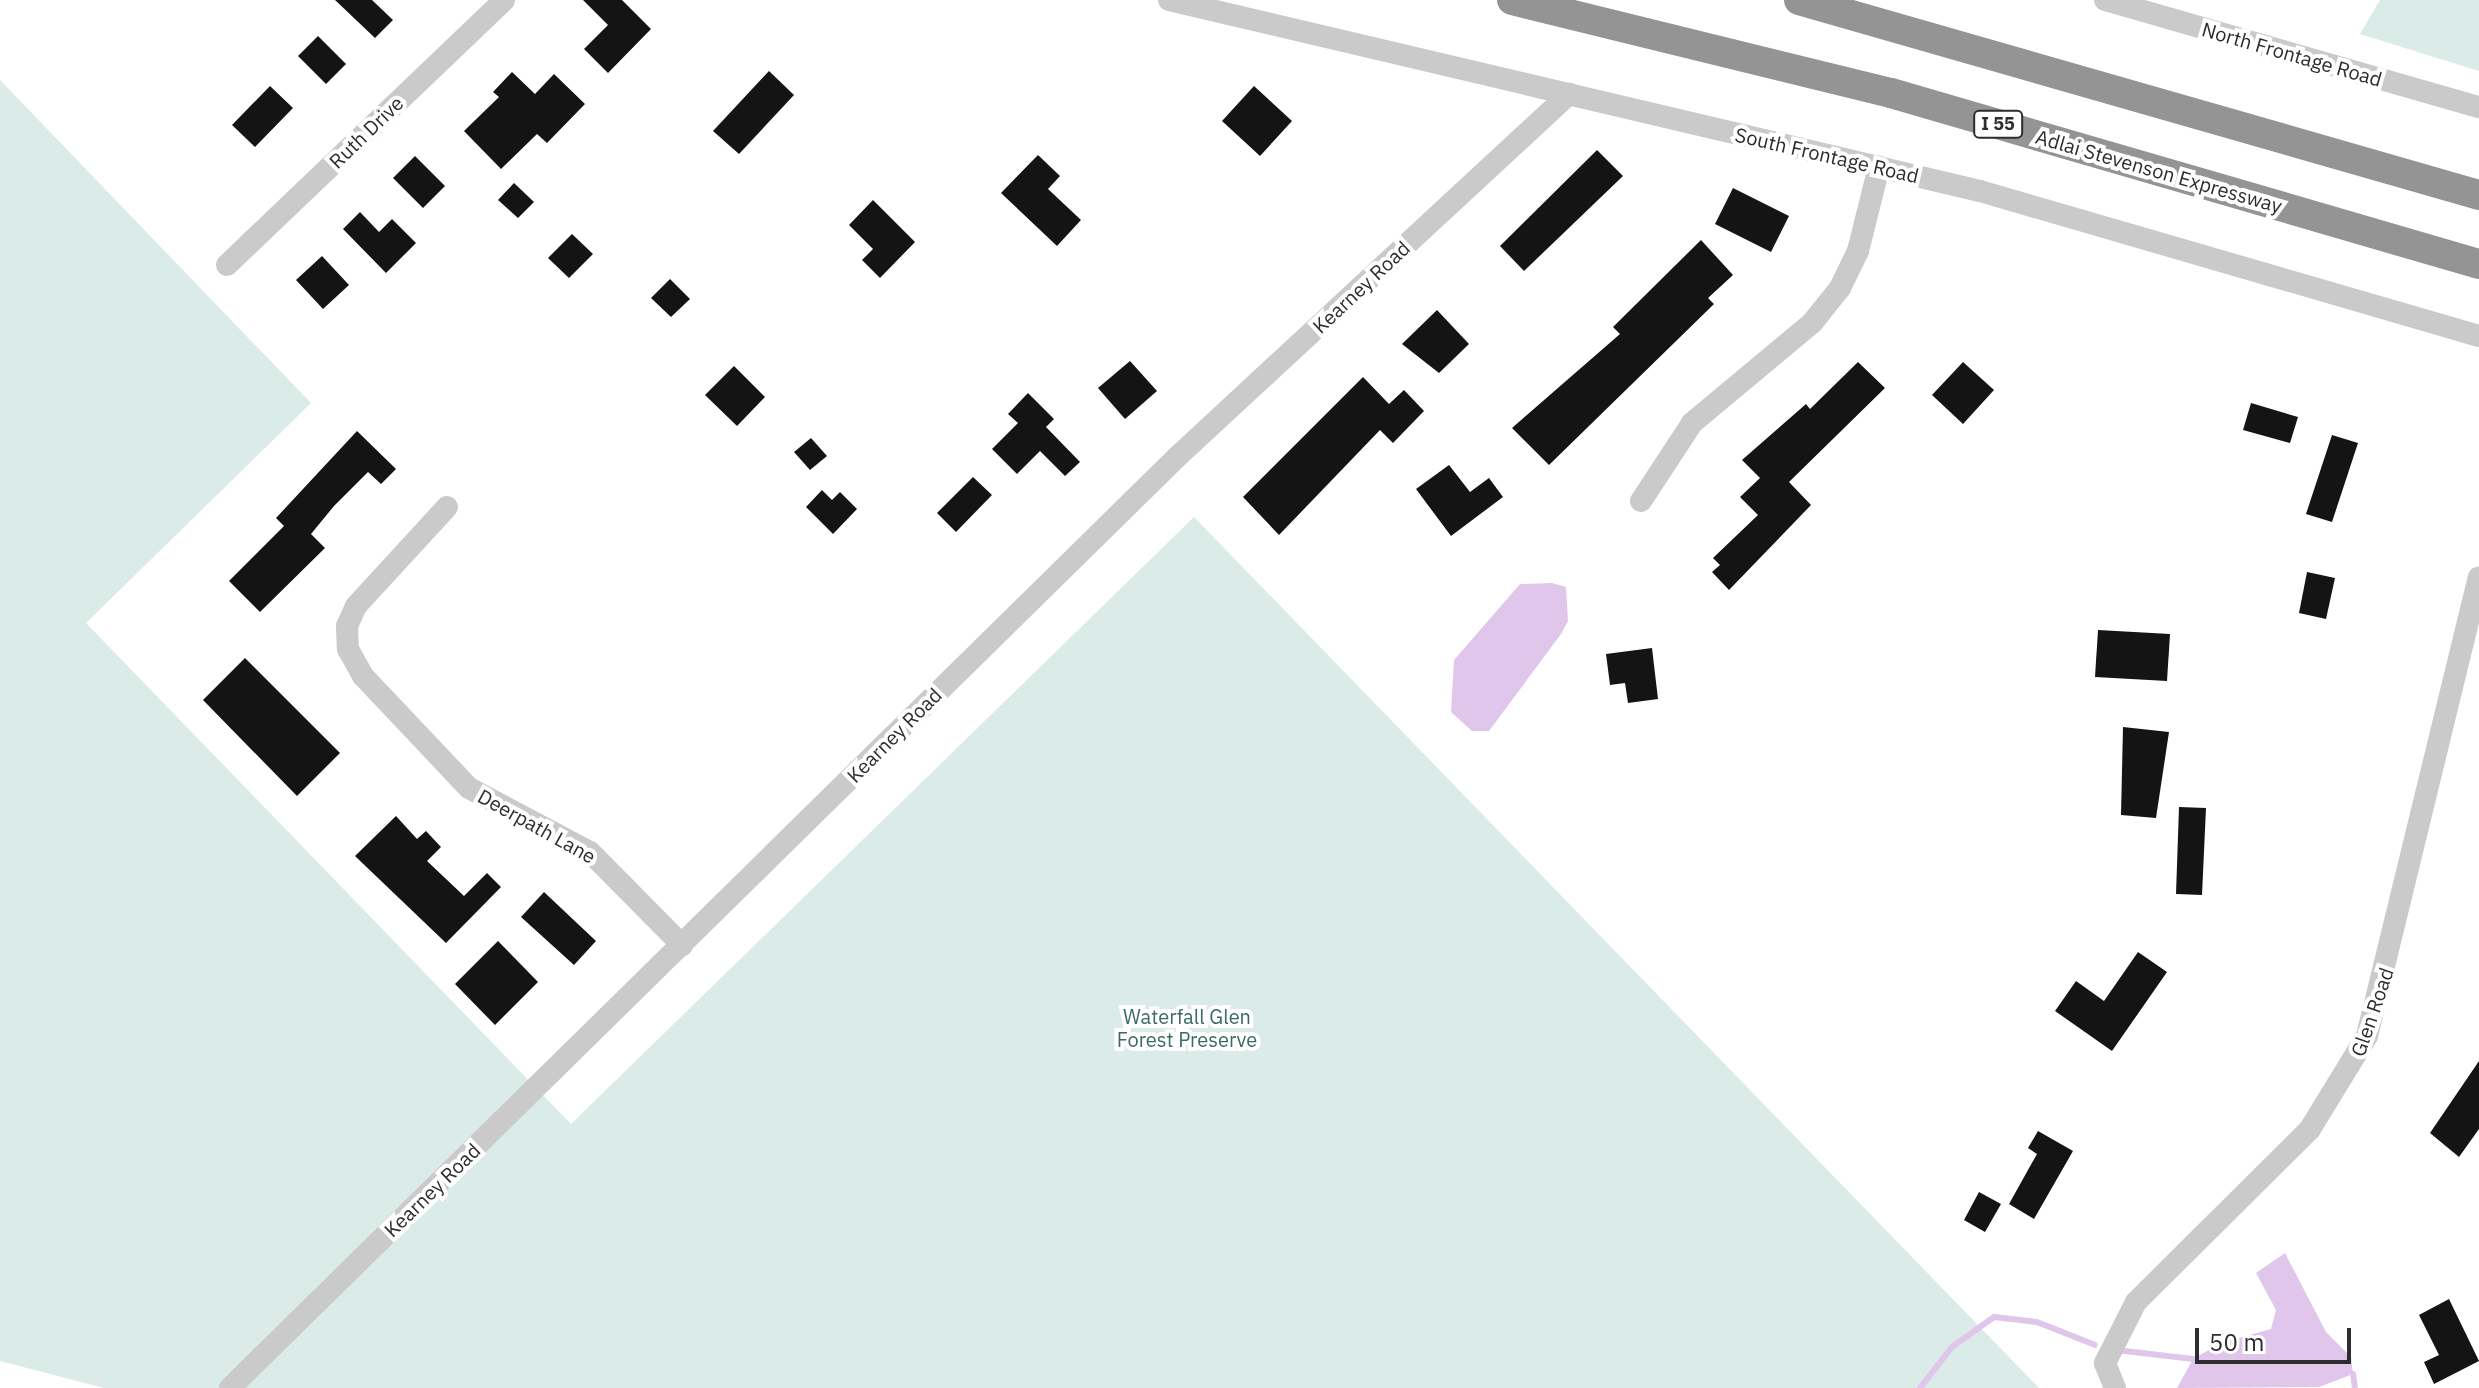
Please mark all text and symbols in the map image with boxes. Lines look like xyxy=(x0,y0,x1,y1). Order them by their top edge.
street label: North Frontage Road xyxy=(2199,17,2385,91)
street label: Ruth Drive xyxy=(324,91,408,173)
road number: I 55 xyxy=(1972,110,2024,138)
street label: South Frontage Road xyxy=(1733,122,1921,188)
street label: Adlai Stevenson Expressway xyxy=(2033,124,2285,218)
street label: Kearney Road xyxy=(1307,236,1415,338)
street label: Kearney Road xyxy=(842,683,946,787)
street label: Deerpath Lane xyxy=(474,784,600,868)
street label: Glen Road xyxy=(2346,964,2398,1060)
park label: Waterfall Glen Forest Preserve xyxy=(1117,1005,1257,1052)
street label: Kearney Road xyxy=(379,1138,485,1242)
scale bar xyxy=(2199,1312,2355,1362)
text: 50 m xyxy=(2209,1326,2264,1358)

